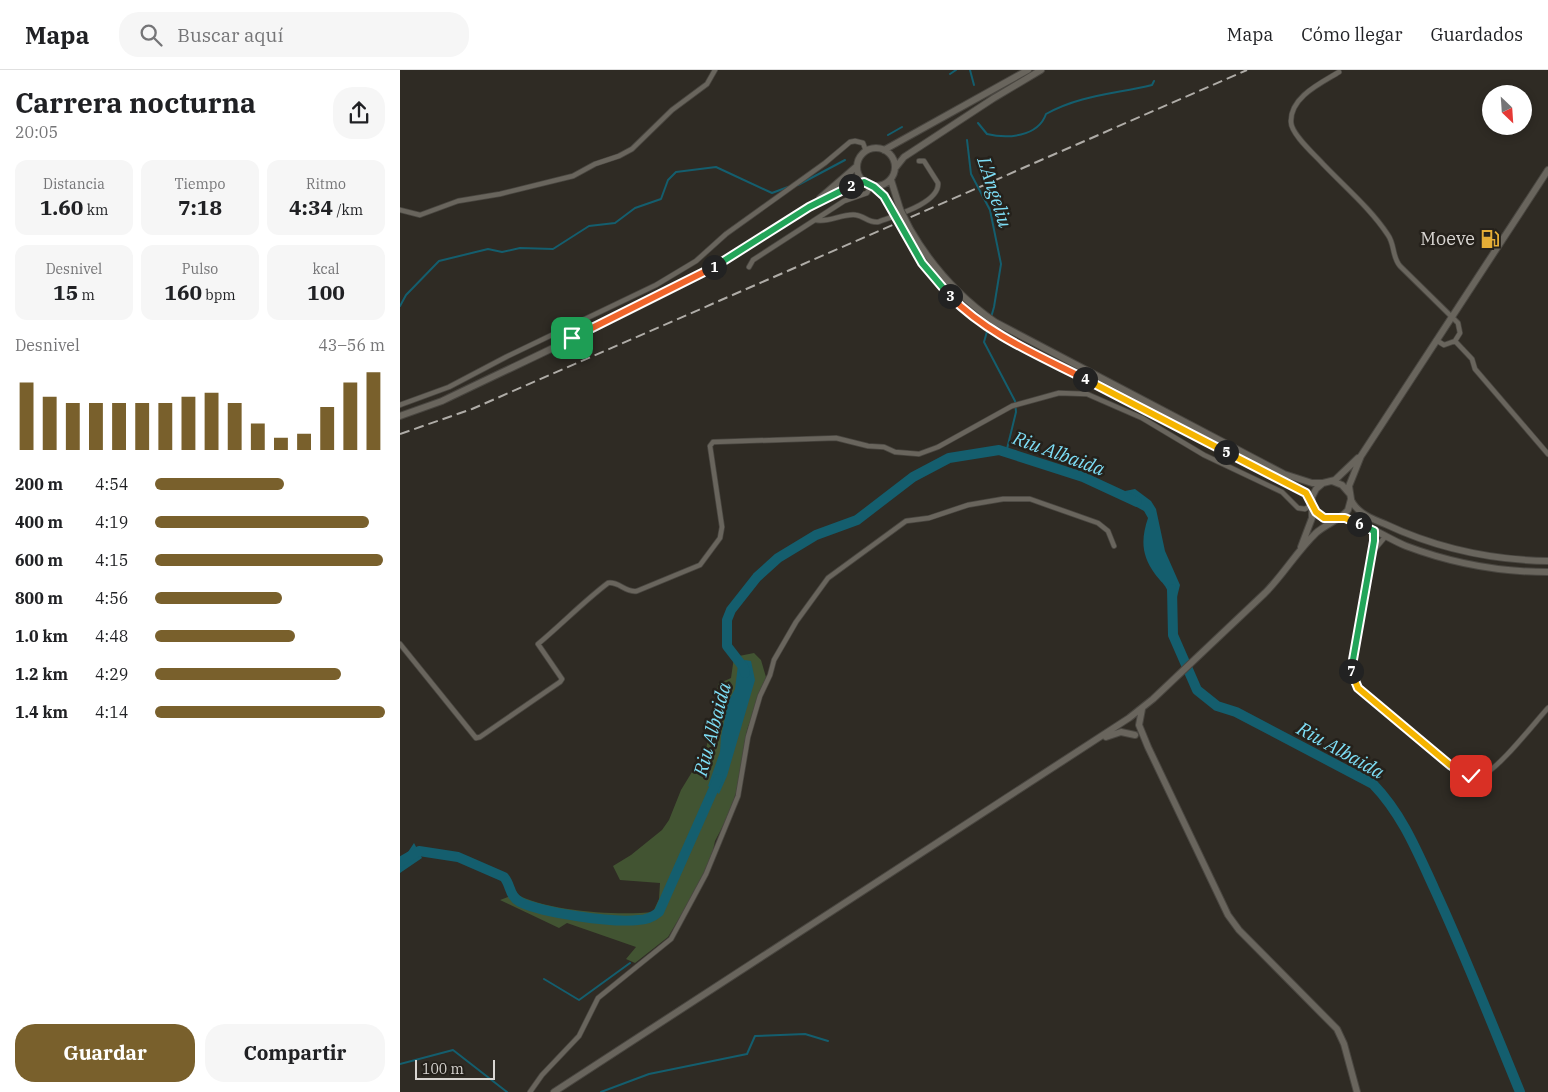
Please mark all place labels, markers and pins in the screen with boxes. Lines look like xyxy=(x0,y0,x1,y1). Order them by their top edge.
pin: 2 xyxy=(838,174,864,198)
place label: Moeve xyxy=(1420,227,1475,250)
fuel station icon: Moeve xyxy=(1479,228,1501,250)
pin: 1 xyxy=(702,254,726,280)
pin: 3 xyxy=(938,284,962,308)
pin xyxy=(551,317,593,359)
pin: 4 xyxy=(1072,366,1098,392)
pin: 5 xyxy=(1214,440,1238,464)
pin: 6 xyxy=(1346,512,1372,536)
pin: 7 xyxy=(1338,658,1364,684)
pin xyxy=(1450,755,1492,797)

